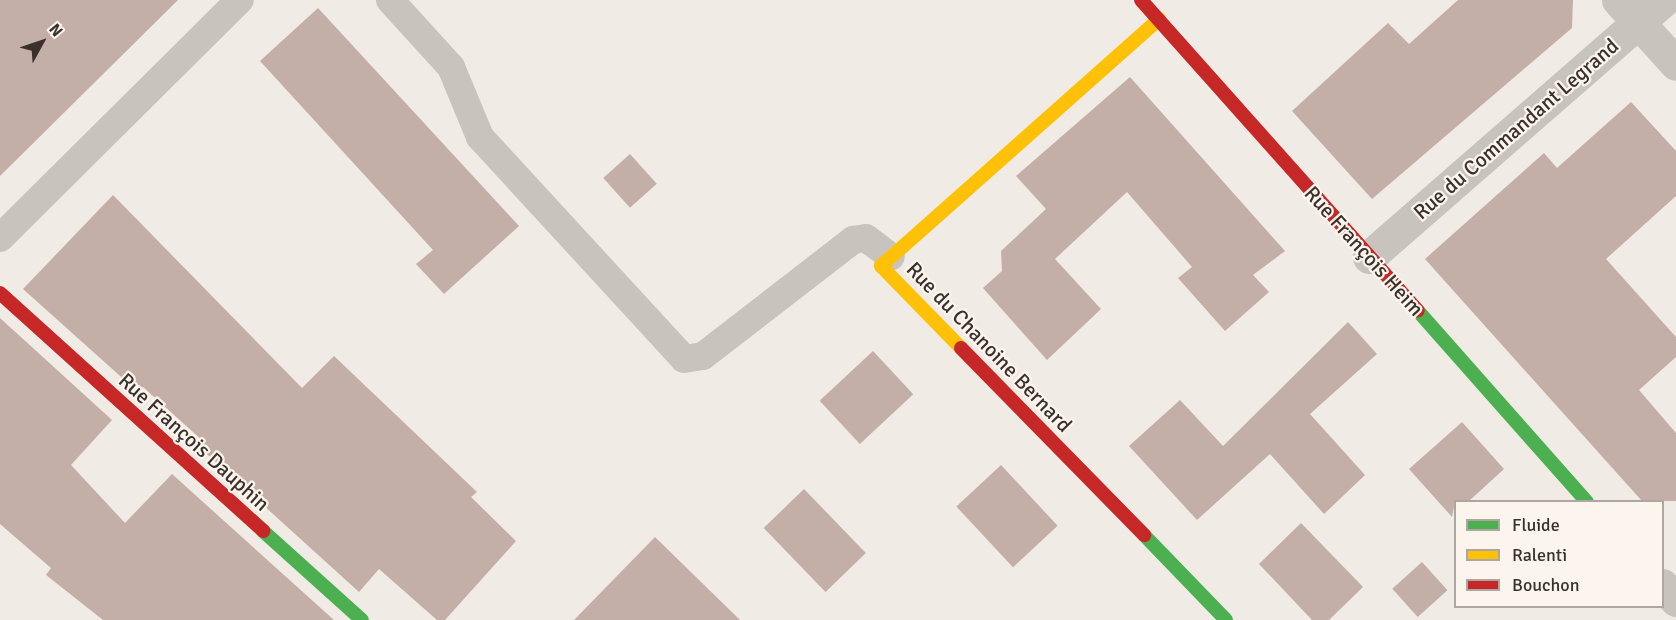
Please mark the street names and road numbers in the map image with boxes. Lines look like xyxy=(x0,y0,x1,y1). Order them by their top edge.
street label: Rue du Commandant Legrand xyxy=(1408,33,1624,225)
street label: Rue François Heim xyxy=(1299,181,1429,321)
street label: Rue du Chanoine Bernard xyxy=(901,257,1077,437)
street label: Rue François Dauphin xyxy=(113,368,275,516)

